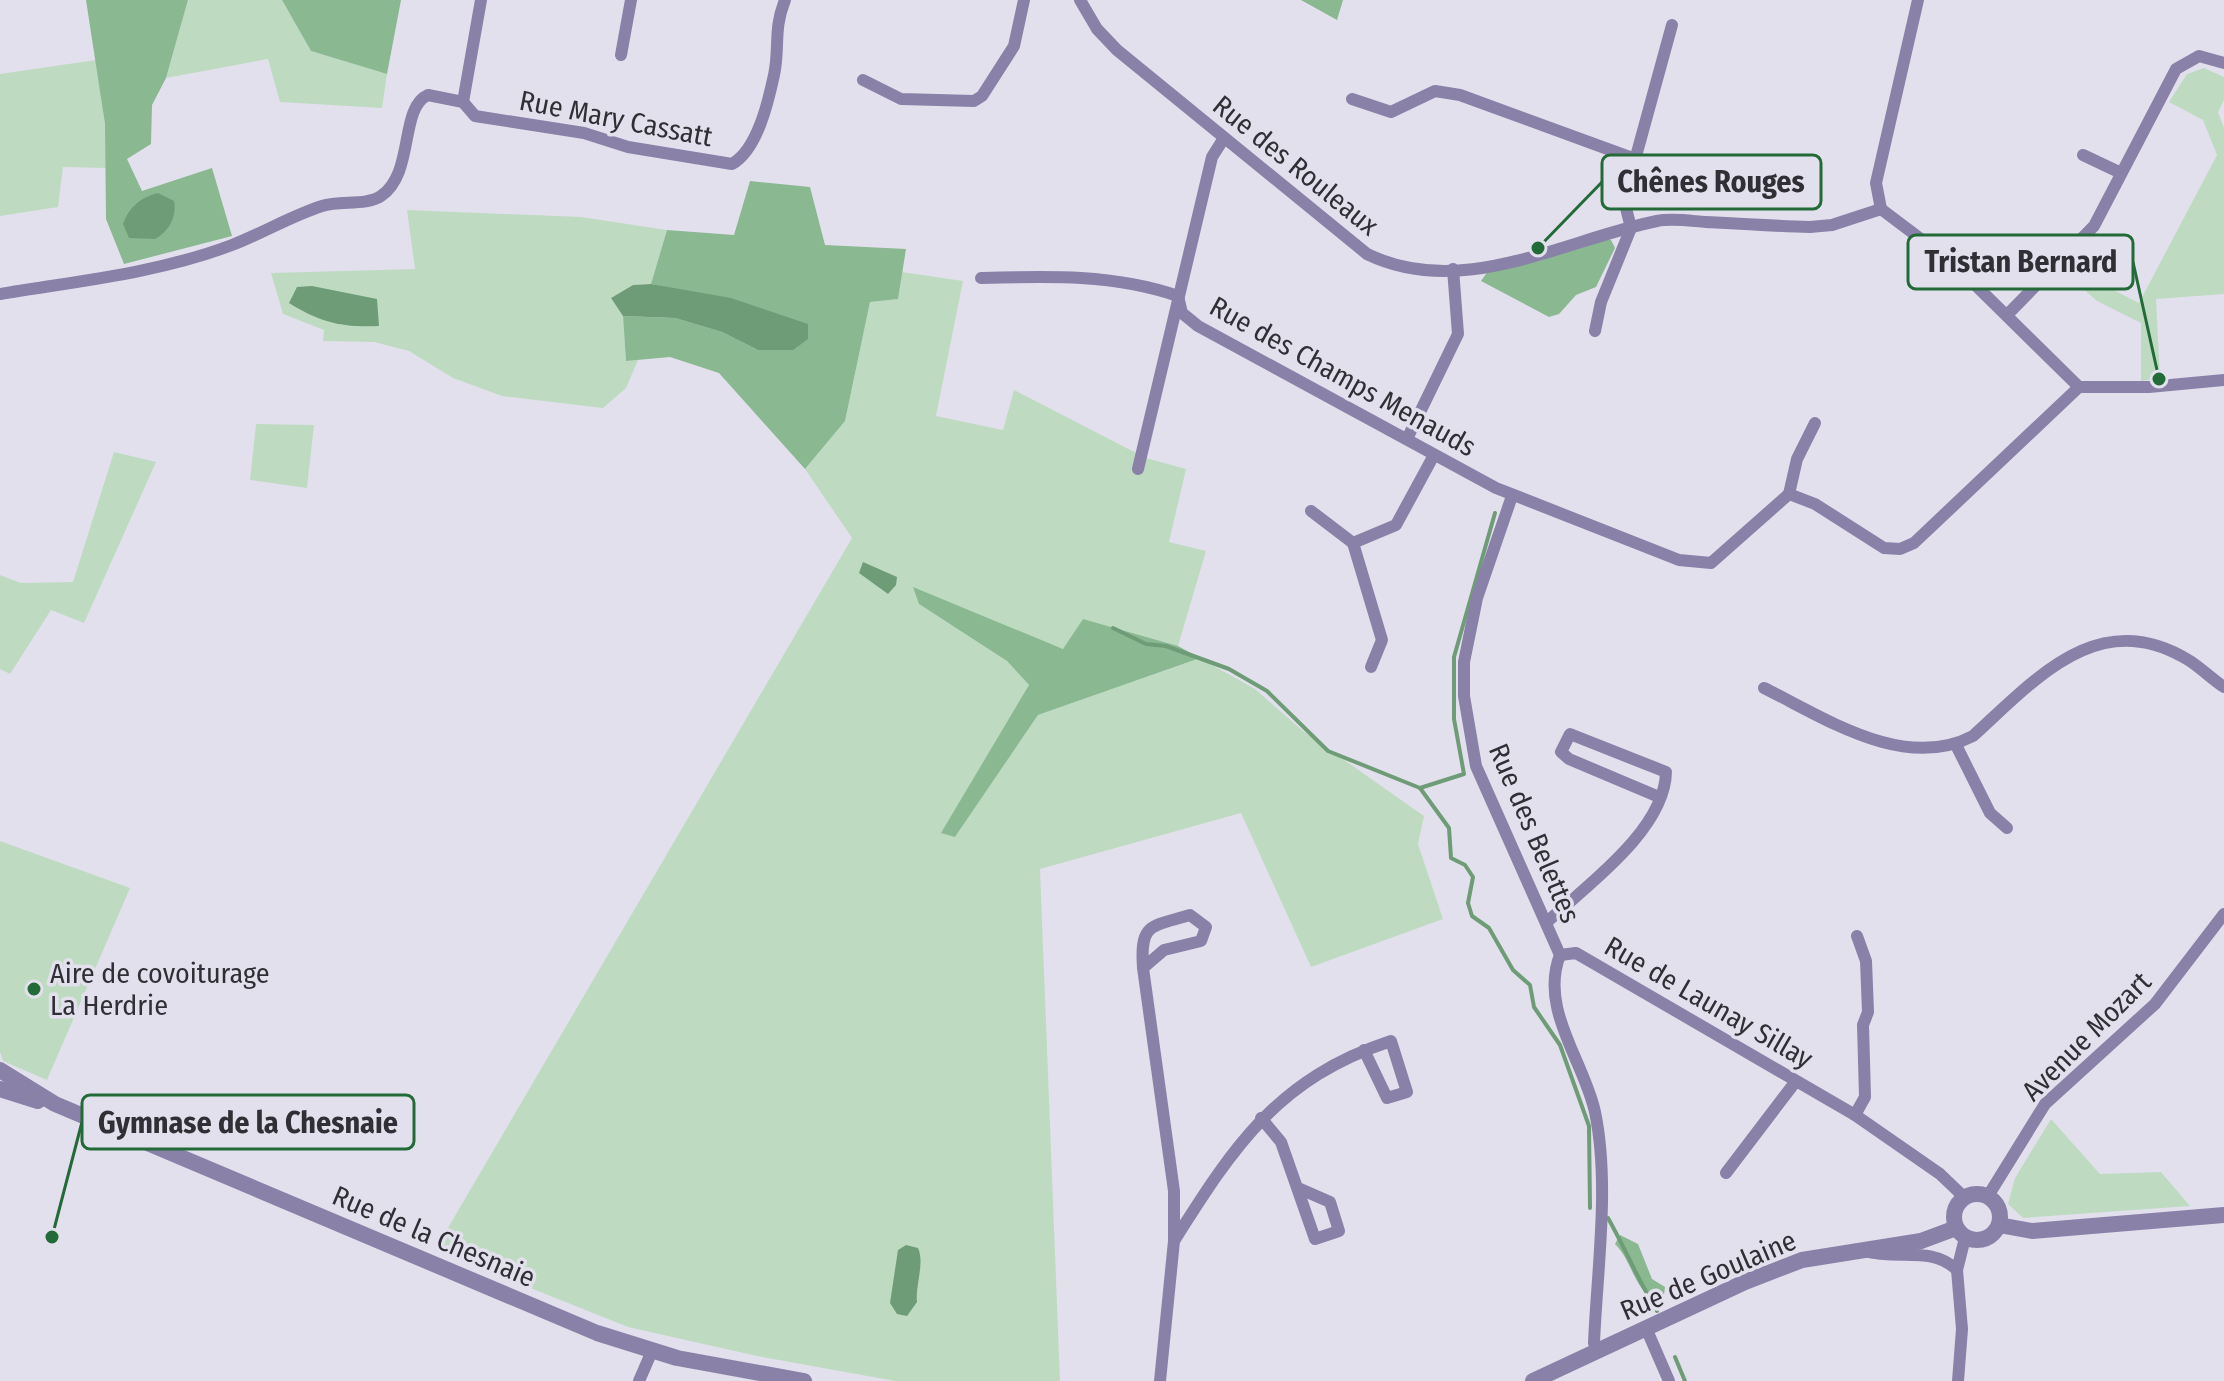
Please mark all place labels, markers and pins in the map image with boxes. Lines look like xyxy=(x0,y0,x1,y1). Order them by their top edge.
callout: Chênes Rouges xyxy=(1602,155,1821,209)
callout: Tristan Bernard xyxy=(1908,235,2133,289)
place label: Aire de covoiturage La Herdrie xyxy=(50,957,270,1022)
marker: Aire de covoiturage La Herdrie xyxy=(25,980,43,998)
callout: Gymnase de la Chesnaie xyxy=(82,1095,414,1149)

